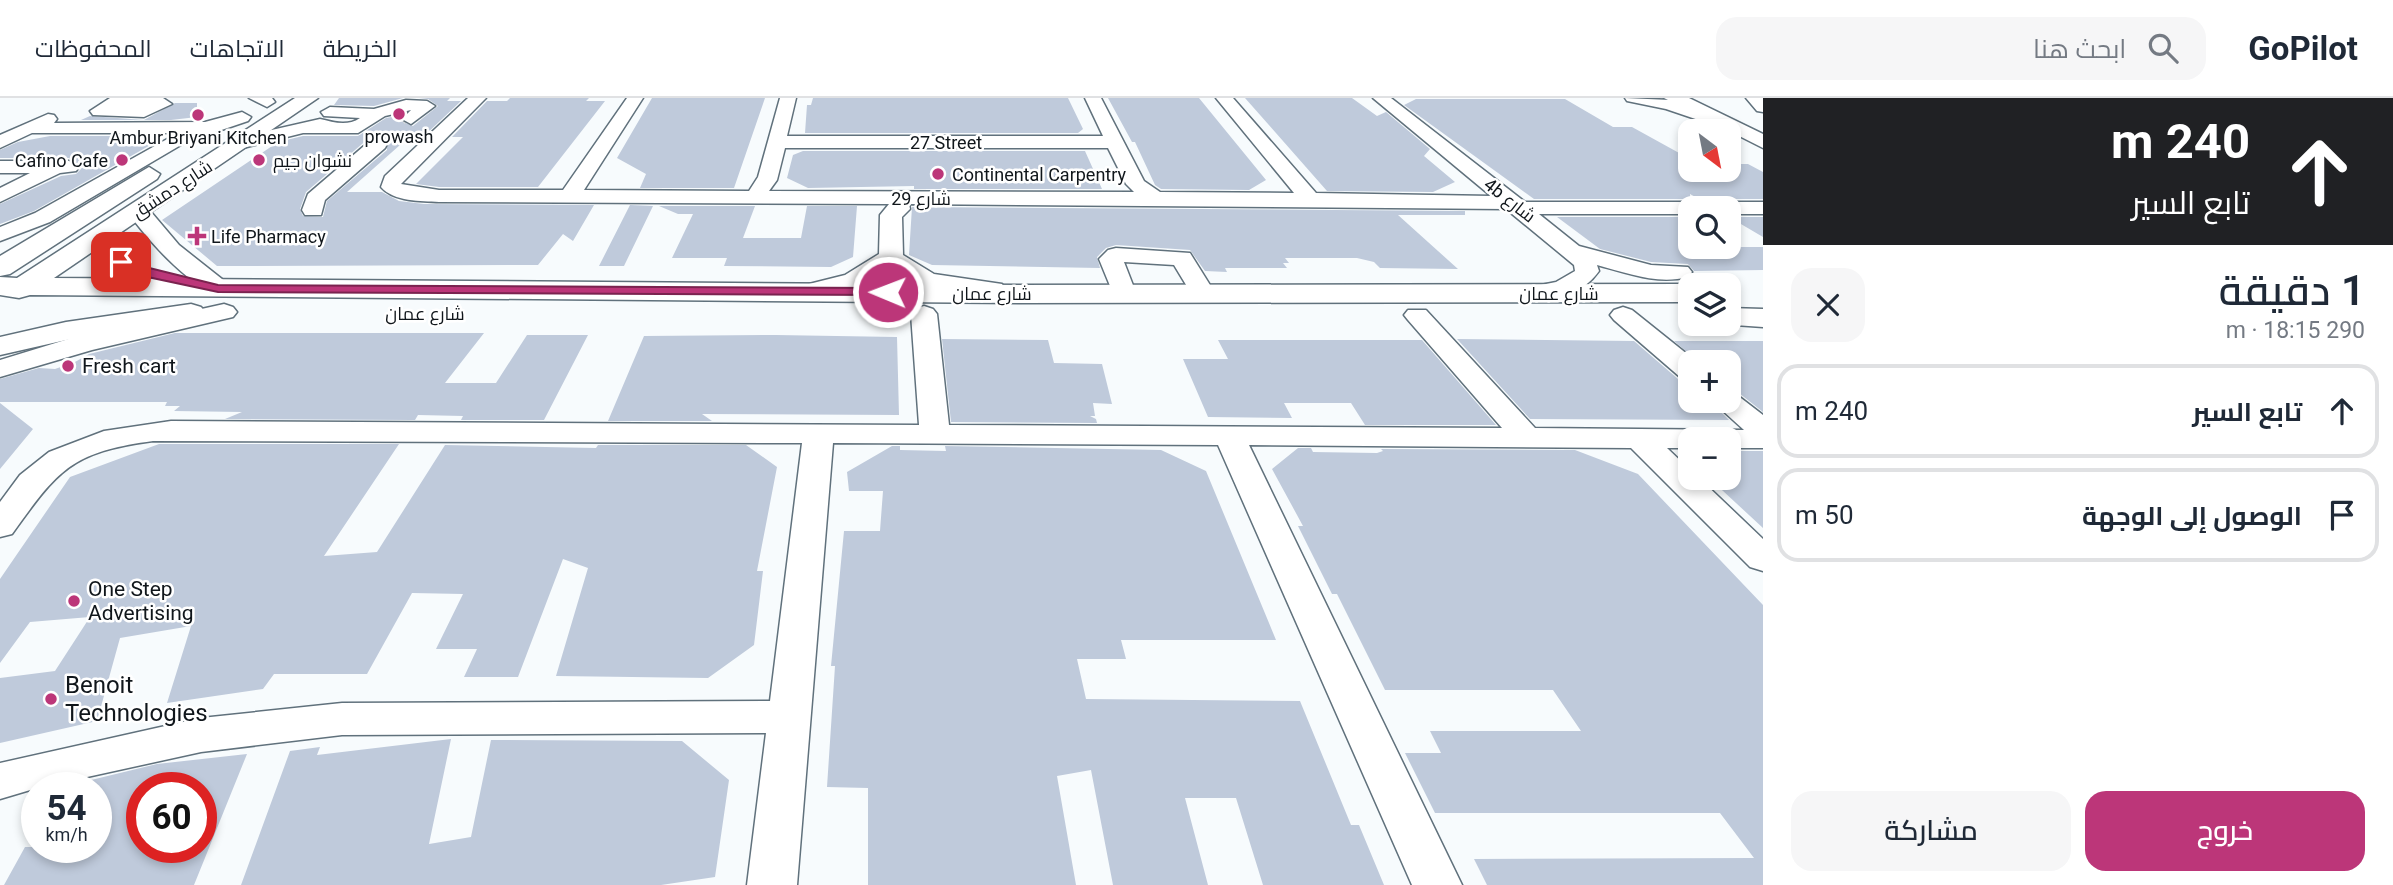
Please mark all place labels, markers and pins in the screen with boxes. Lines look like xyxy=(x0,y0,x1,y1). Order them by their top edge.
marker: prowash xyxy=(391,106,407,122)
marker: Ambur Briyani Kitchen xyxy=(190,107,206,123)
place label: prowash xyxy=(365,126,433,147)
place label: Ambur Briyani Kitchen xyxy=(109,127,287,148)
place label: Cafino Cafe xyxy=(15,150,108,171)
place label: نشوان جيم xyxy=(273,150,352,173)
marker: Cafino Cafe xyxy=(114,152,130,168)
marker: نشوان جيم xyxy=(251,152,267,168)
place label: Continental Carpentry xyxy=(952,164,1126,185)
marker: Continental Carpentry xyxy=(930,166,946,182)
place label: Life Pharmacy xyxy=(211,226,326,247)
marker: Life Pharmacy xyxy=(189,228,205,244)
pin xyxy=(91,232,151,292)
place label: Fresh cart xyxy=(82,354,176,378)
marker: Fresh cart xyxy=(60,358,76,374)
place label: One Step Advertising xyxy=(88,577,194,625)
marker: One Step Advertising xyxy=(66,593,82,609)
place label: Benoit Technologies xyxy=(65,671,208,727)
marker: Benoit Technologies xyxy=(43,691,59,707)

